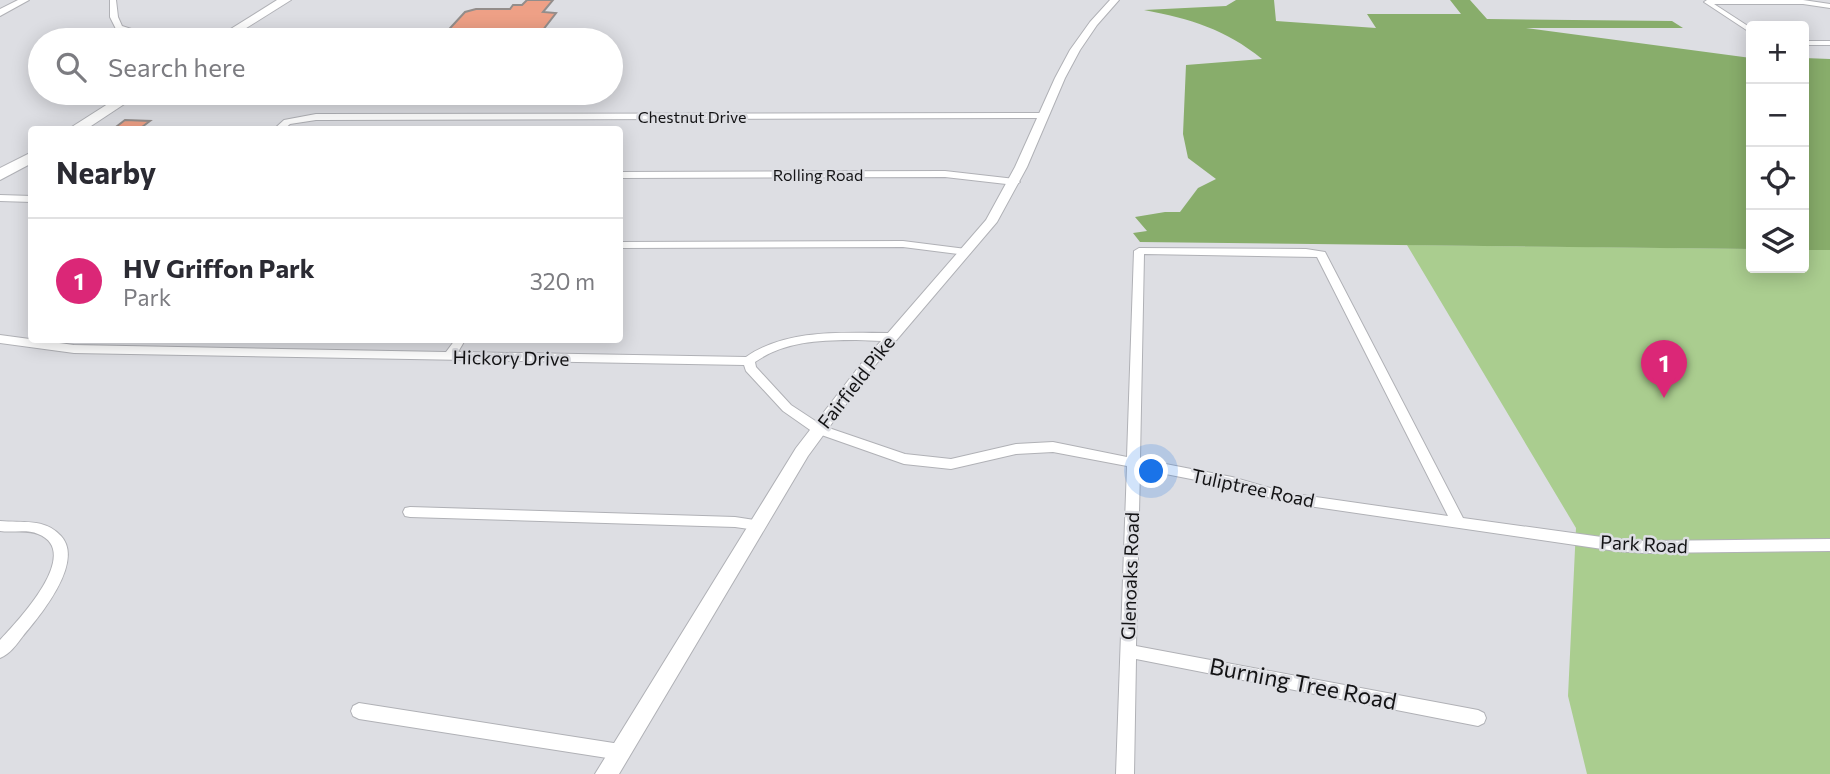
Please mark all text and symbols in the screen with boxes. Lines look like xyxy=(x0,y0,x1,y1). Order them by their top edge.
map controls xyxy=(1746,21,1809,273)
button: + xyxy=(1746,21,1809,84)
search box xyxy=(28,28,623,105)
icon: search xyxy=(52,48,90,86)
text: Search here xyxy=(108,51,246,82)
button: − xyxy=(1746,84,1809,147)
street label: Chestnut Drive xyxy=(638,107,746,126)
button: locate xyxy=(1746,147,1809,210)
text: Nearby xyxy=(56,153,156,190)
street label: Rolling Road xyxy=(773,165,863,184)
button: layers xyxy=(1746,210,1809,273)
text: HV Griffon Park xyxy=(123,252,315,283)
text: 1 xyxy=(74,267,84,295)
text: 320 m xyxy=(530,267,595,295)
text: Park xyxy=(123,283,171,311)
street label: Fairfield Pike xyxy=(812,331,899,433)
pin: 1 xyxy=(1641,340,1687,398)
street label: Hickory Drive xyxy=(452,345,570,370)
your location xyxy=(1134,454,1168,488)
street label: Tuliptree Road xyxy=(1190,463,1317,512)
street label: Glenoaks Road xyxy=(1116,512,1143,640)
street label: Park Road xyxy=(1600,530,1688,557)
street label: Burning Tree Road xyxy=(1207,651,1399,715)

